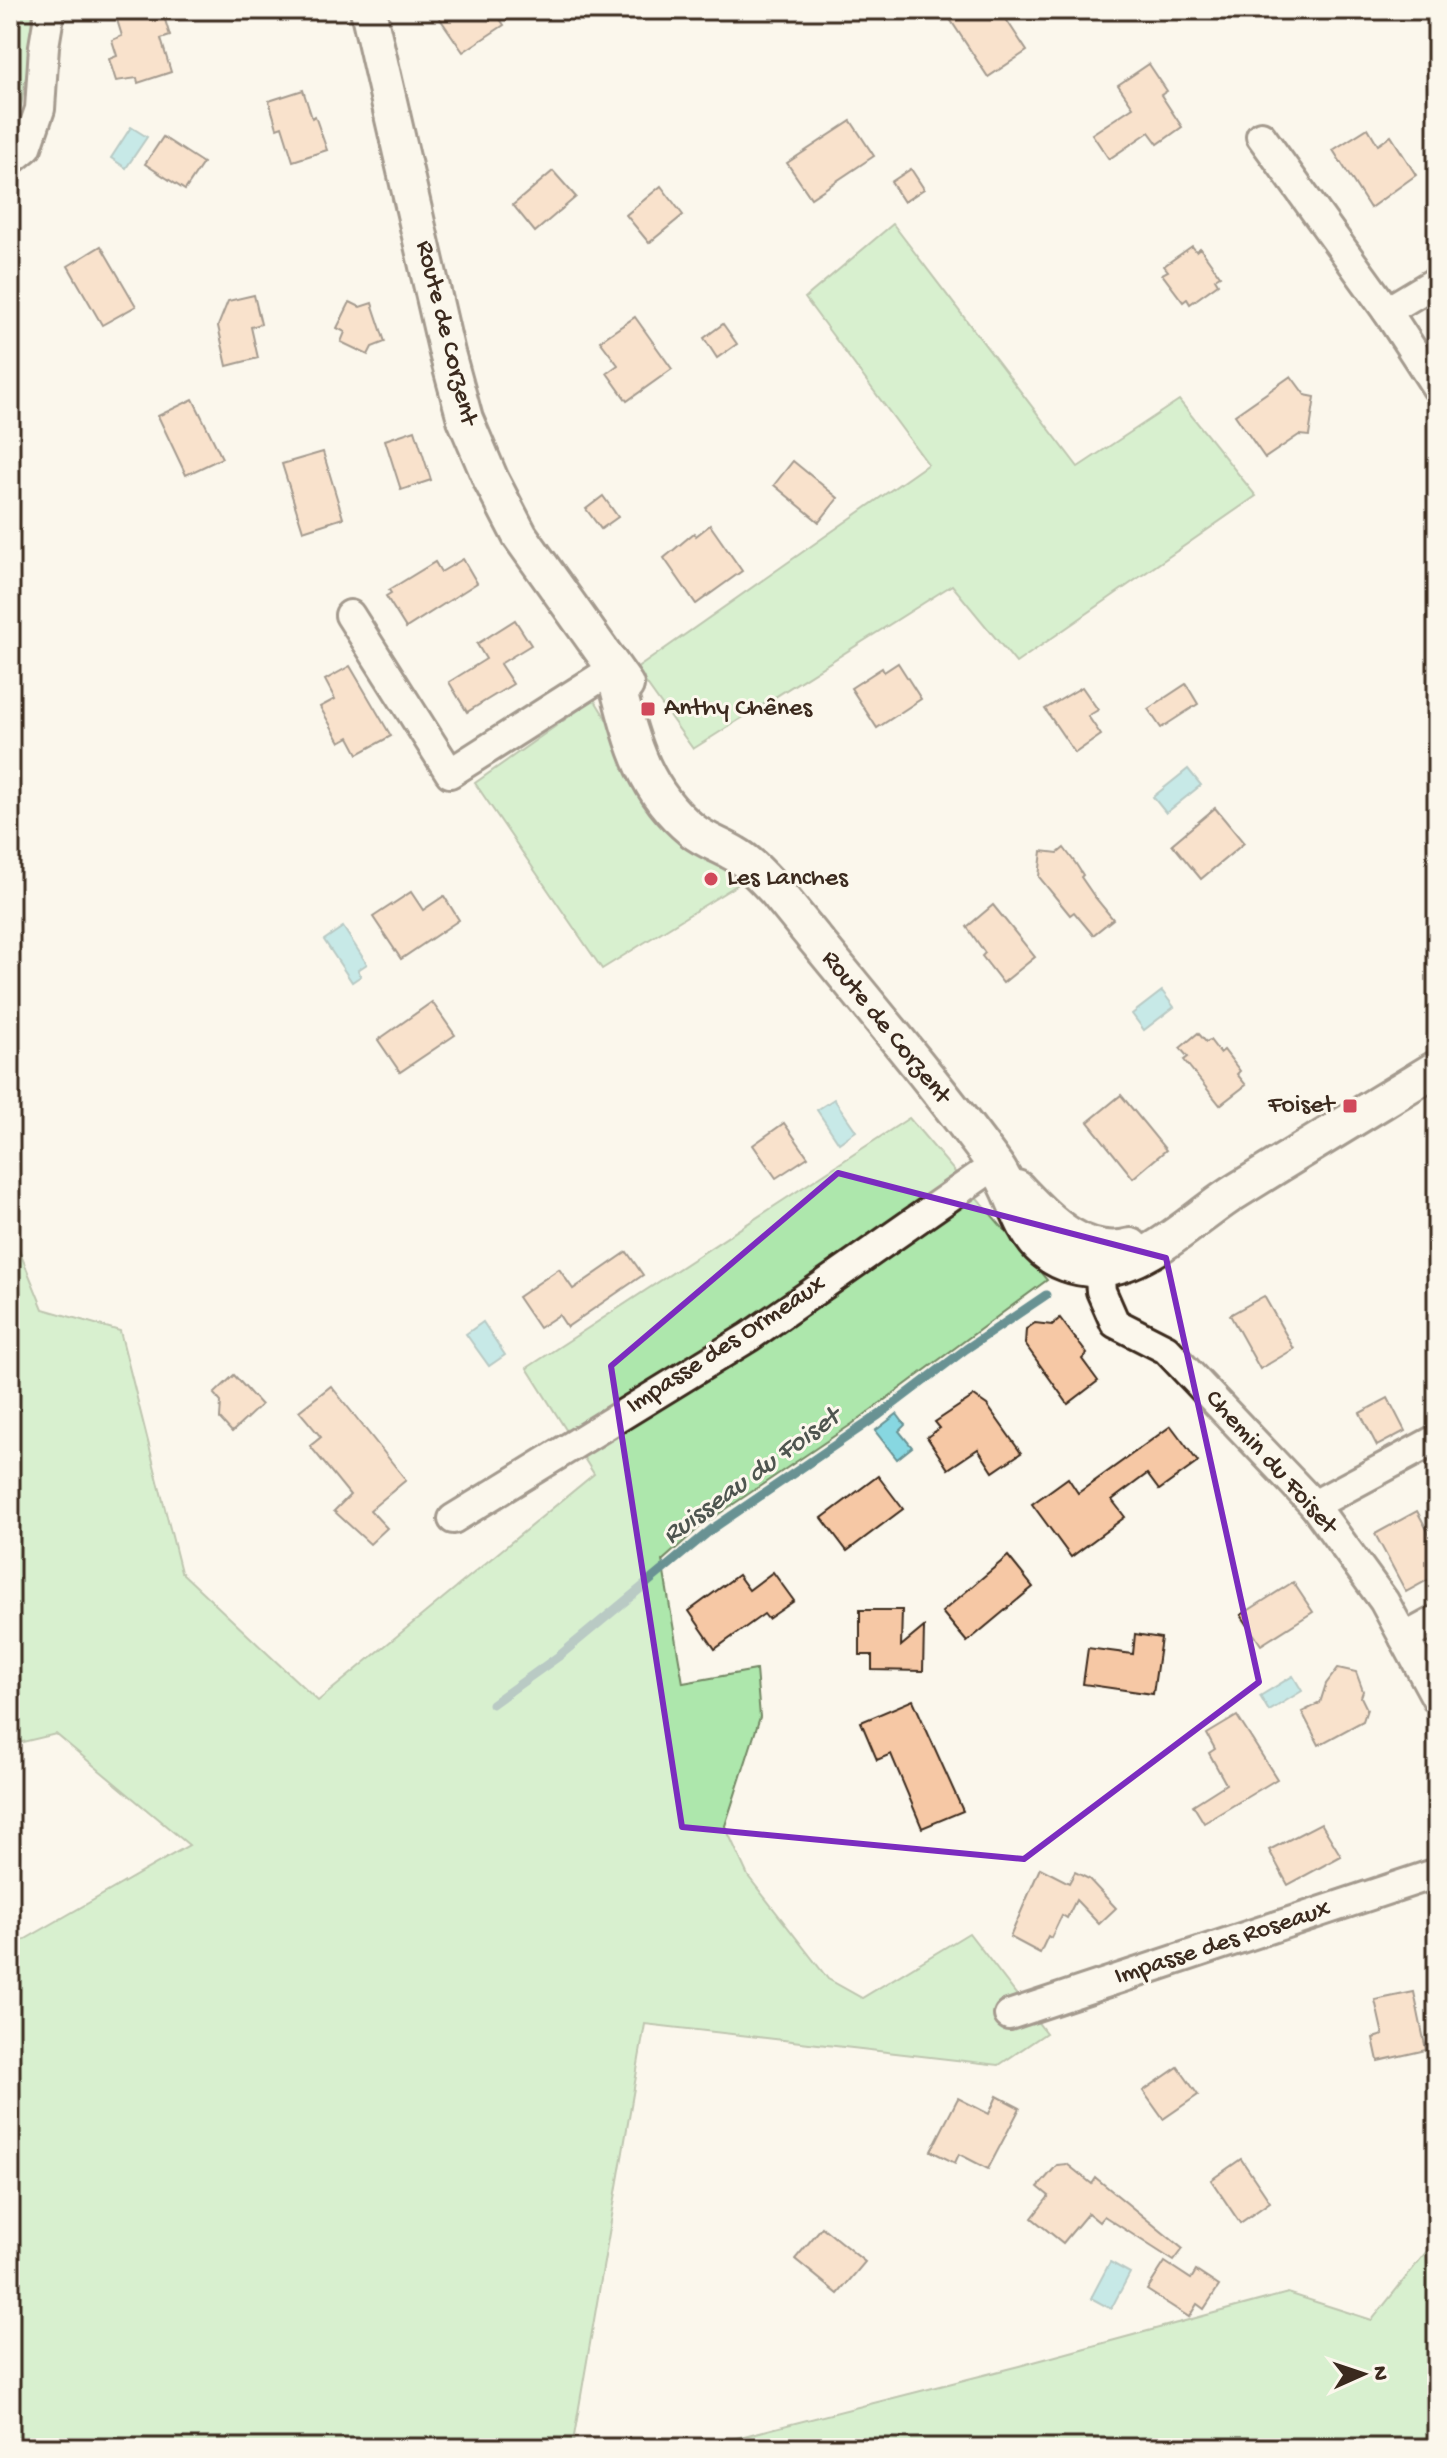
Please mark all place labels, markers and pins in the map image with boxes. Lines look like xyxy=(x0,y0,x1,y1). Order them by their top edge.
place label: Anthy Chênes xyxy=(664,694,813,725)
marker: Anthy Chênes xyxy=(639,700,657,718)
place label: Les Lanches xyxy=(727,864,849,895)
marker: Les Lanches xyxy=(702,870,720,888)
place label: Foiset xyxy=(1267,1091,1336,1122)
marker: Foiset xyxy=(1341,1097,1359,1115)

